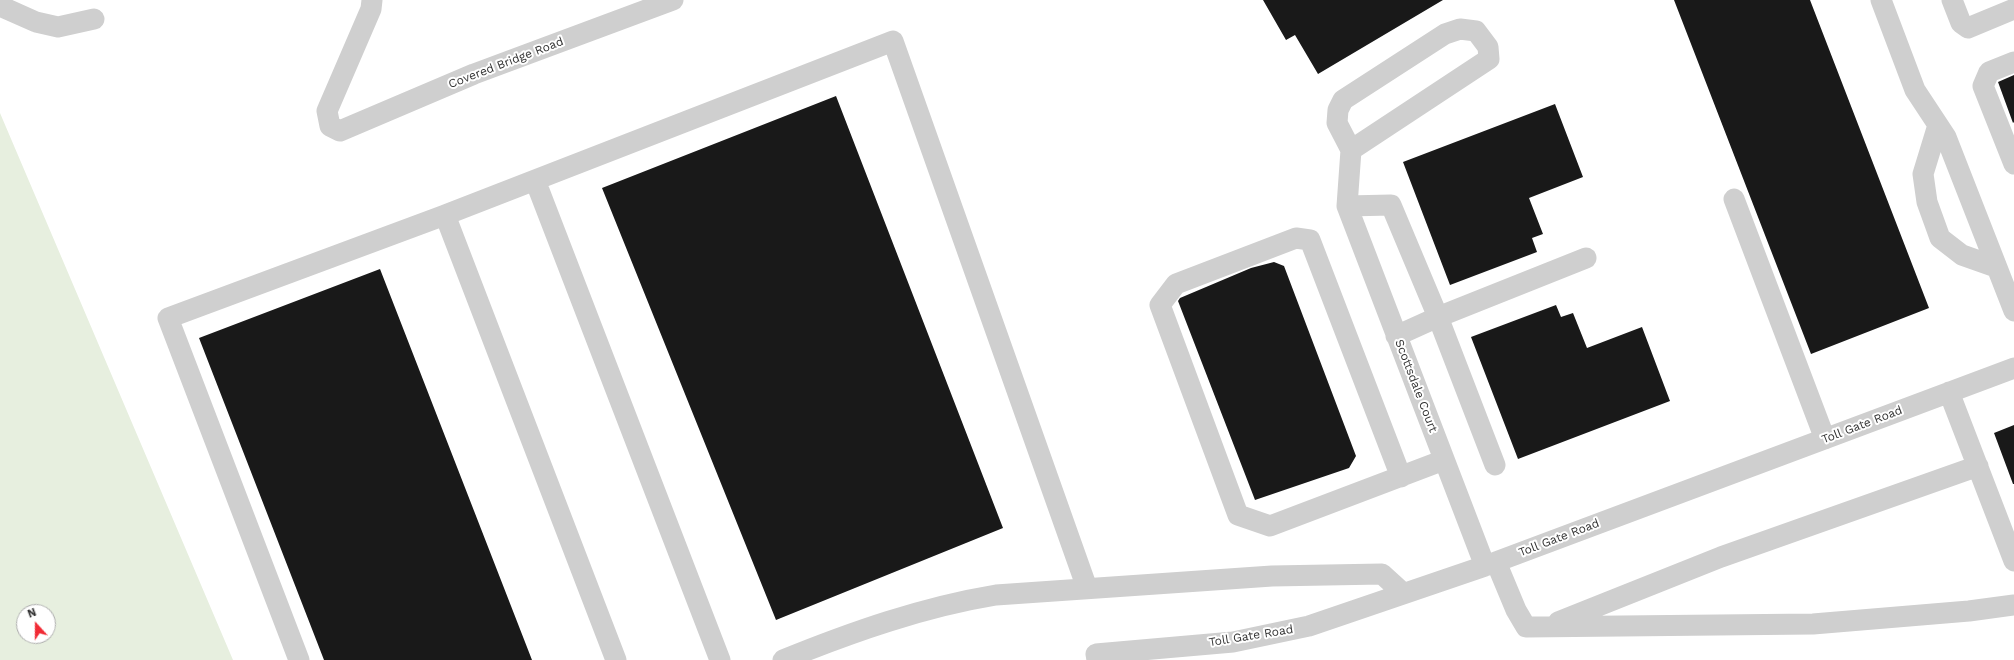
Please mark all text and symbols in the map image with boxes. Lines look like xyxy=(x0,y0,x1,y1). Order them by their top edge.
street label: Covered Bridge Road xyxy=(446,34,566,92)
street label: Scottsdale Court xyxy=(1392,337,1440,435)
street label: Toll Gate Road xyxy=(1820,403,1904,447)
street label: Toll Gate Road xyxy=(1517,516,1601,560)
north arrow xyxy=(16,604,56,644)
text: N xyxy=(26,606,38,621)
street label: Toll Gate Road xyxy=(1208,622,1294,650)

